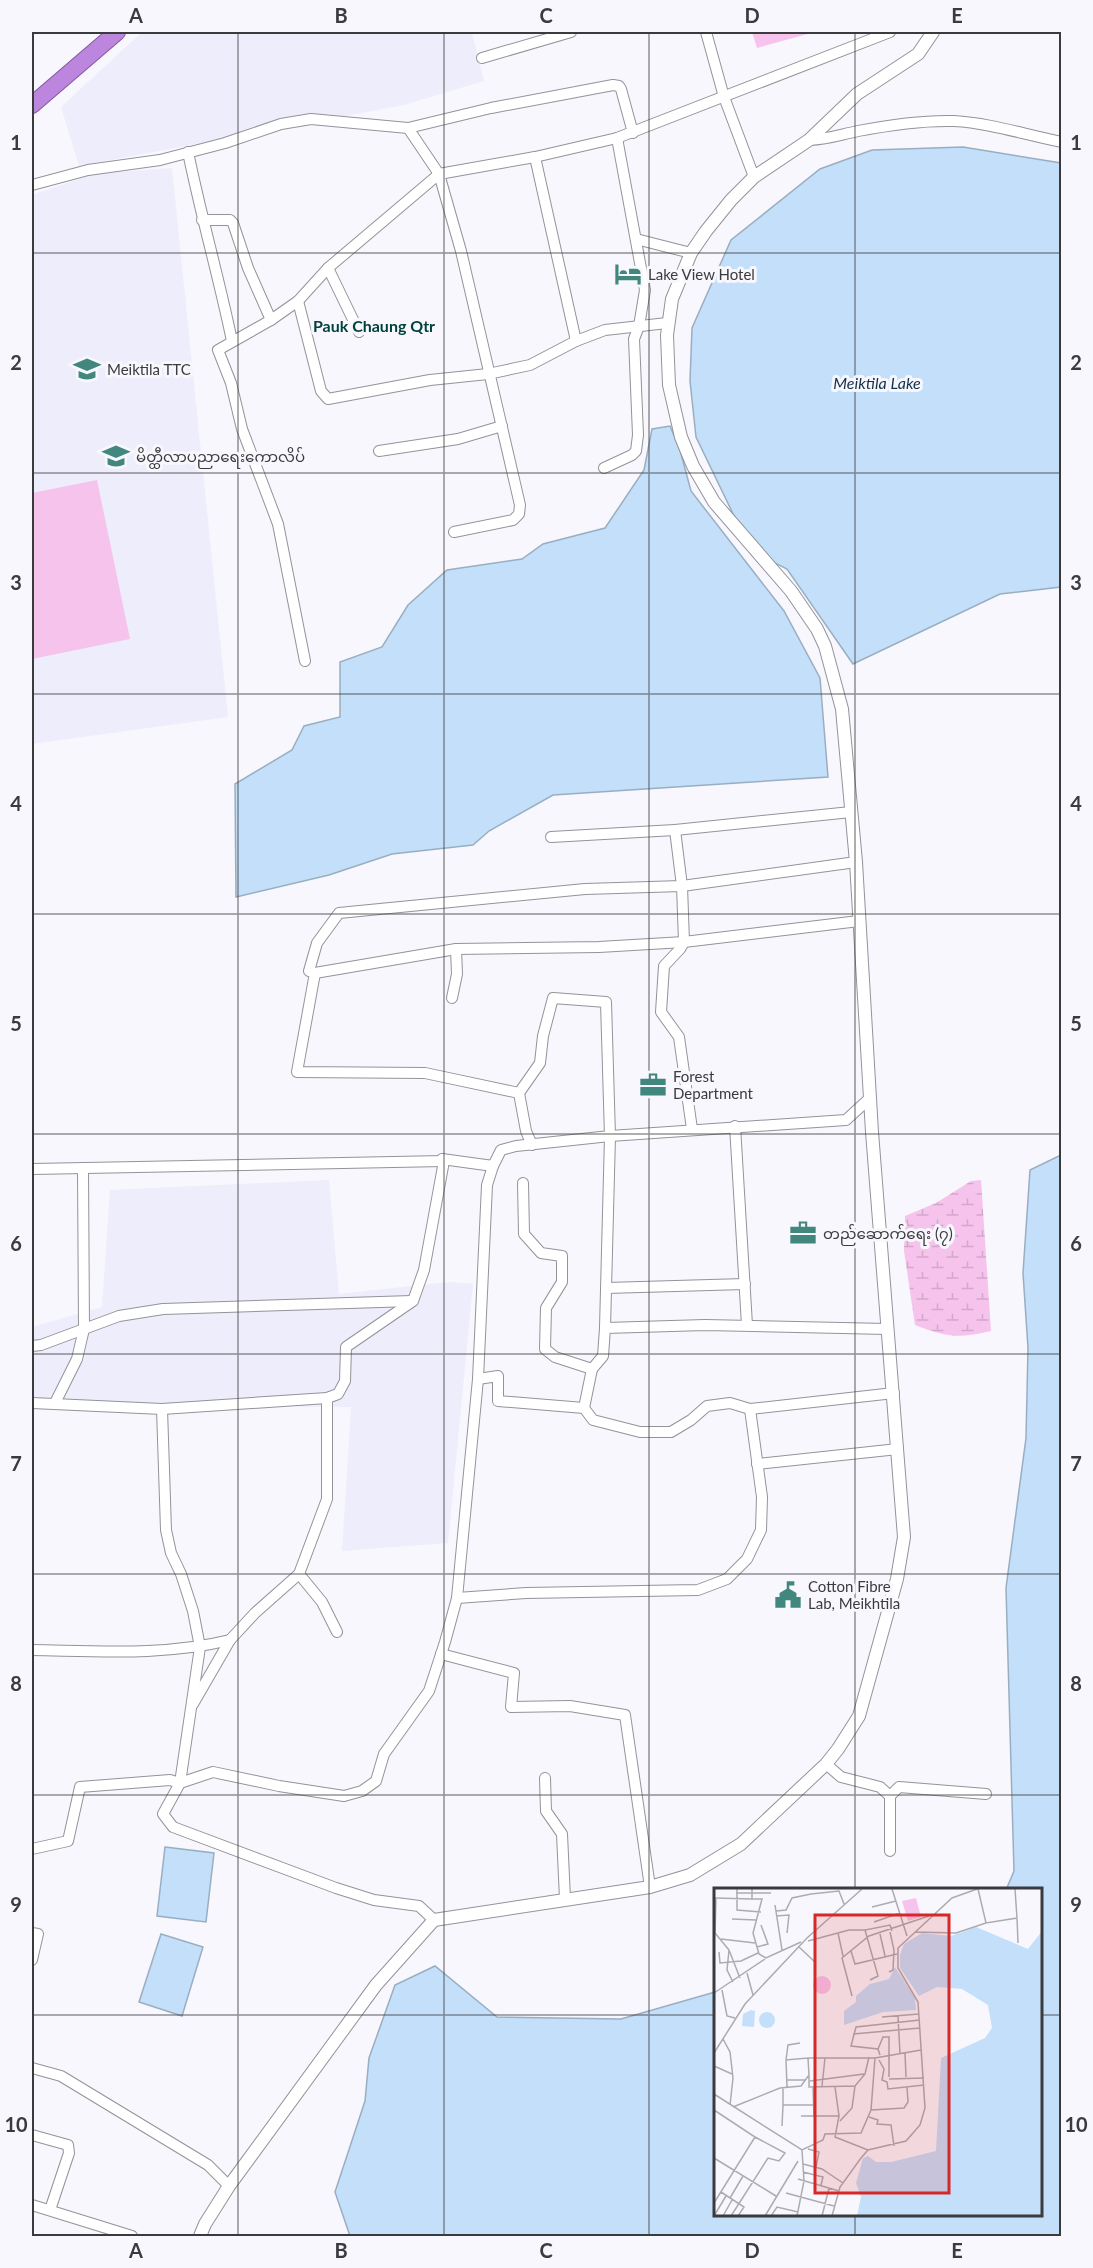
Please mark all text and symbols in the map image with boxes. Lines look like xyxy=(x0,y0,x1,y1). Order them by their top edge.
text: A xyxy=(128,3,143,27)
text: B xyxy=(334,3,348,27)
text: C xyxy=(539,3,553,27)
text: D xyxy=(744,3,760,27)
text: E xyxy=(951,3,963,27)
text: 1 xyxy=(10,130,22,154)
text: 1 xyxy=(1070,130,1082,154)
hotel icon: Lake View Hotel xyxy=(613,259,643,289)
place label: Lake View Hotel xyxy=(648,265,755,283)
district label: Pauk Chaung Qtr xyxy=(313,316,435,335)
text: 2 xyxy=(10,350,22,374)
text: 2 xyxy=(1070,350,1082,374)
school or university icon: Meiktila TTC xyxy=(72,354,102,384)
place label: Meiktila TTC xyxy=(107,360,191,378)
water label: Meiktila Lake xyxy=(833,373,921,392)
school or university icon: မိတ္ထီလာပညာရေးကောလိပ် xyxy=(101,441,131,471)
place label: မိတ္ထီလာပညာရေးကောလိပ် xyxy=(136,447,305,469)
text: 3 xyxy=(10,570,22,594)
text: 3 xyxy=(1070,570,1082,594)
text: 4 xyxy=(10,791,22,815)
text: 4 xyxy=(1070,791,1082,815)
text: 5 xyxy=(10,1011,22,1035)
text: 5 xyxy=(1070,1011,1082,1035)
place label: Forest Department xyxy=(673,1067,753,1102)
office icon: Forest Department xyxy=(638,1070,668,1100)
office icon: တည်ဆောက်ရေး (၇) xyxy=(788,1218,818,1248)
place label: တည်ဆောက်ရေး (၇) xyxy=(823,1224,953,1246)
text: 6 xyxy=(10,1231,22,1255)
text: 6 xyxy=(1070,1231,1082,1255)
text: 7 xyxy=(10,1451,22,1475)
text: 7 xyxy=(1070,1451,1082,1475)
place label: Cotton Fibre Lab, Meikhtila xyxy=(808,1577,900,1612)
public building icon: Cotton Fibre Lab, Meikhtila xyxy=(773,1580,803,1610)
text: 8 xyxy=(10,1671,22,1695)
text: 8 xyxy=(1070,1671,1082,1695)
inset map xyxy=(714,1888,1042,2217)
text: 9 xyxy=(10,1892,22,1916)
text: 9 xyxy=(1070,1892,1082,1916)
text: 10 xyxy=(4,2112,28,2136)
text: 10 xyxy=(1064,2112,1088,2136)
text: A xyxy=(128,2238,143,2262)
text: B xyxy=(334,2238,348,2262)
text: C xyxy=(539,2238,553,2262)
text: D xyxy=(744,2238,760,2262)
text: E xyxy=(951,2238,963,2262)

